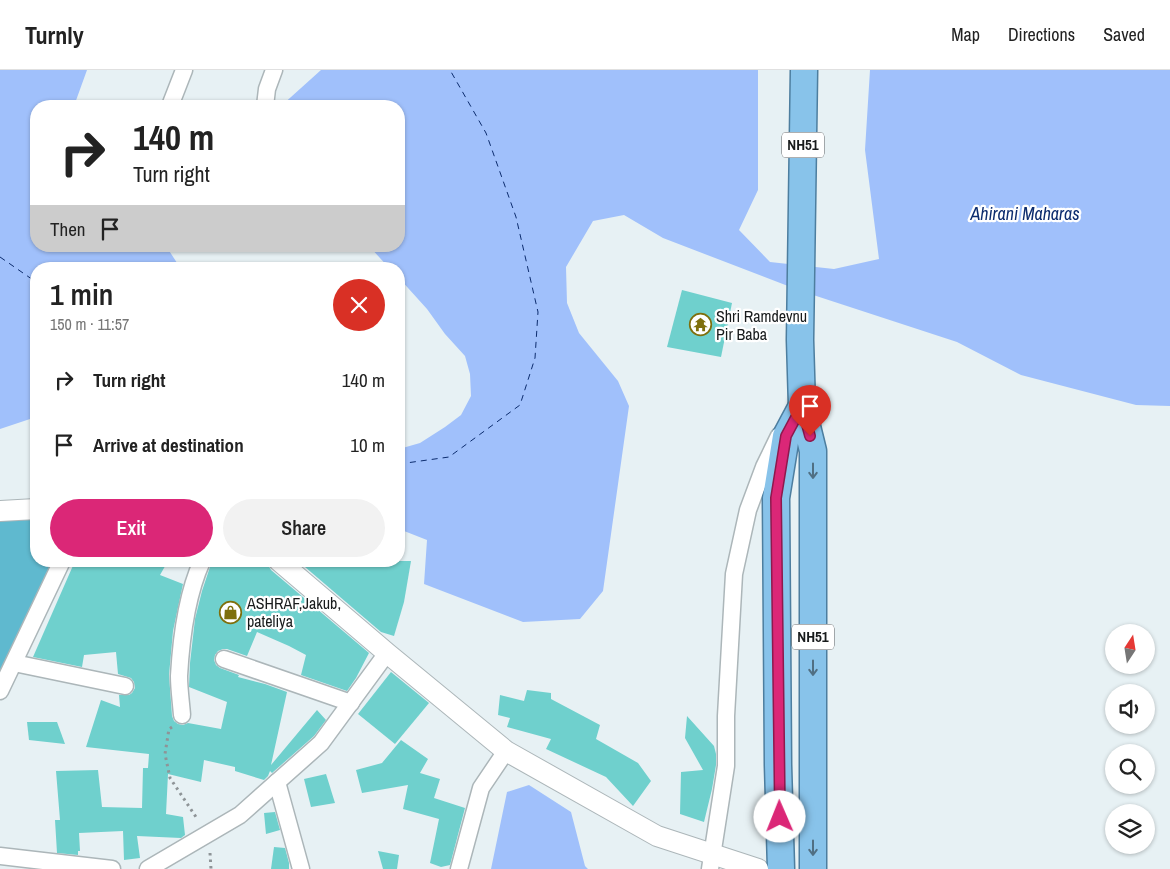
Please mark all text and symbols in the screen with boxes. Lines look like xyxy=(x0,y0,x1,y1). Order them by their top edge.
text: Turnly xyxy=(25,19,84,51)
text: Map xyxy=(951,22,980,47)
text: Directions xyxy=(1008,22,1075,47)
text: Saved xyxy=(1103,22,1145,47)
text: 140 m xyxy=(133,114,214,161)
icon: right xyxy=(50,120,115,185)
road number: NH51 xyxy=(782,132,824,158)
text: Turn right xyxy=(133,159,210,189)
water label: Ahirani Maharas xyxy=(969,201,1080,226)
icon: arrive xyxy=(96,215,124,243)
text: Then xyxy=(50,216,86,242)
text: 1 min xyxy=(50,274,113,314)
button: close xyxy=(333,279,385,331)
place label: Shri Ramdevnu Pir Baba xyxy=(716,305,807,345)
text: 150 m · 11:57 xyxy=(50,313,129,335)
temple icon: Shri Ramdevnu Pir Baba xyxy=(688,313,712,337)
icon: right xyxy=(50,366,78,394)
text: Turn right xyxy=(93,367,165,393)
text: 140 m xyxy=(342,367,385,393)
pin xyxy=(789,385,831,436)
icon: arrive xyxy=(796,392,824,420)
icon: arrive xyxy=(50,431,78,459)
text: Arrive at destination xyxy=(93,432,244,458)
text: 10 m xyxy=(350,432,385,458)
one-way arrow xyxy=(808,462,818,478)
button: Exit xyxy=(50,499,213,557)
button: Share xyxy=(223,499,385,557)
place label: ASHRAF,Jakub, pateliya xyxy=(246,592,341,632)
shop icon: ASHRAF,Jakub, pateliya xyxy=(219,600,243,624)
road number: NH51 xyxy=(792,624,834,650)
north arrow xyxy=(1105,624,1155,674)
map controls xyxy=(1105,624,1155,854)
one-way arrow xyxy=(808,660,818,676)
button: sound xyxy=(1105,684,1155,734)
button: search xyxy=(1105,744,1155,794)
position arrow xyxy=(753,790,805,842)
button: layers xyxy=(1105,804,1155,854)
one-way arrow xyxy=(808,840,818,856)

